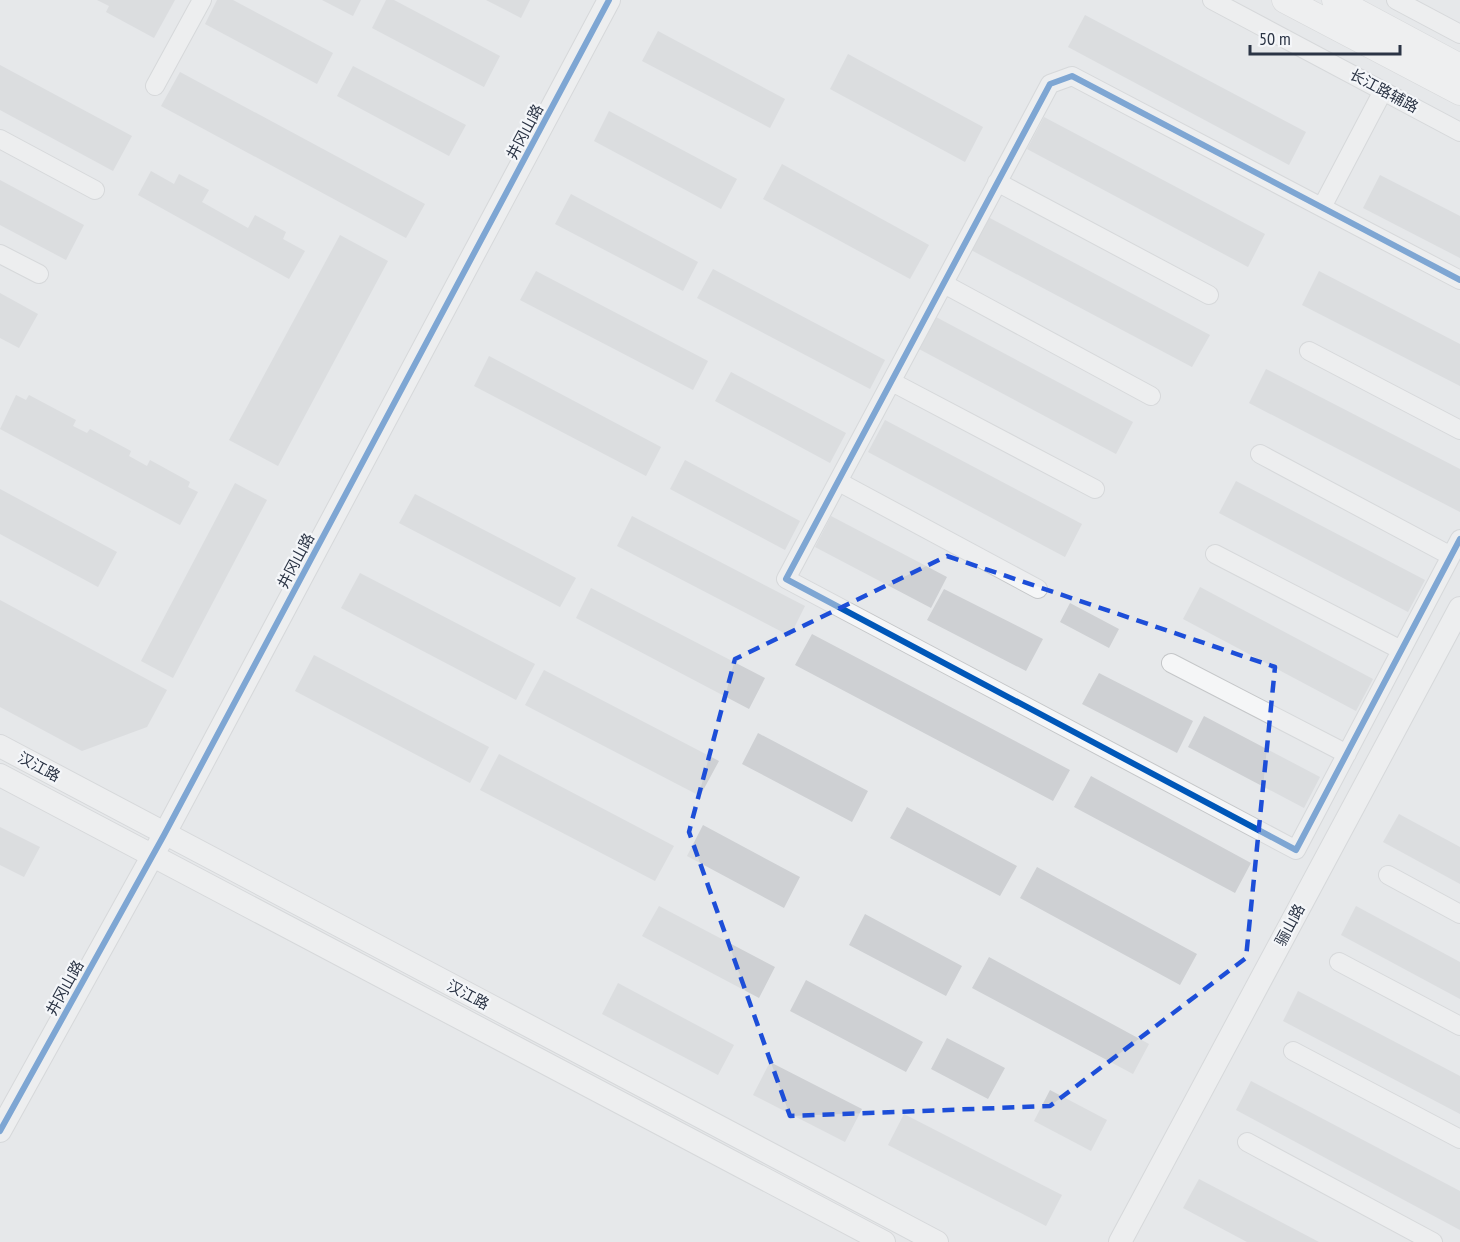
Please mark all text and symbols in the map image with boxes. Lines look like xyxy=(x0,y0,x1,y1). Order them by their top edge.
scale bar xyxy=(1250,18,1400,56)
text: 50 m xyxy=(1259,27,1291,50)
street label: 长江路辅路 xyxy=(1347,65,1422,117)
street label: 井冈山路 xyxy=(502,101,547,163)
street label: 井冈山路 xyxy=(273,530,318,592)
street label: 汉江路 xyxy=(15,748,64,786)
street label: 骊山路 xyxy=(1271,900,1309,949)
street label: 井冈山路 xyxy=(42,957,87,1019)
street label: 汉江路 xyxy=(444,976,493,1014)

